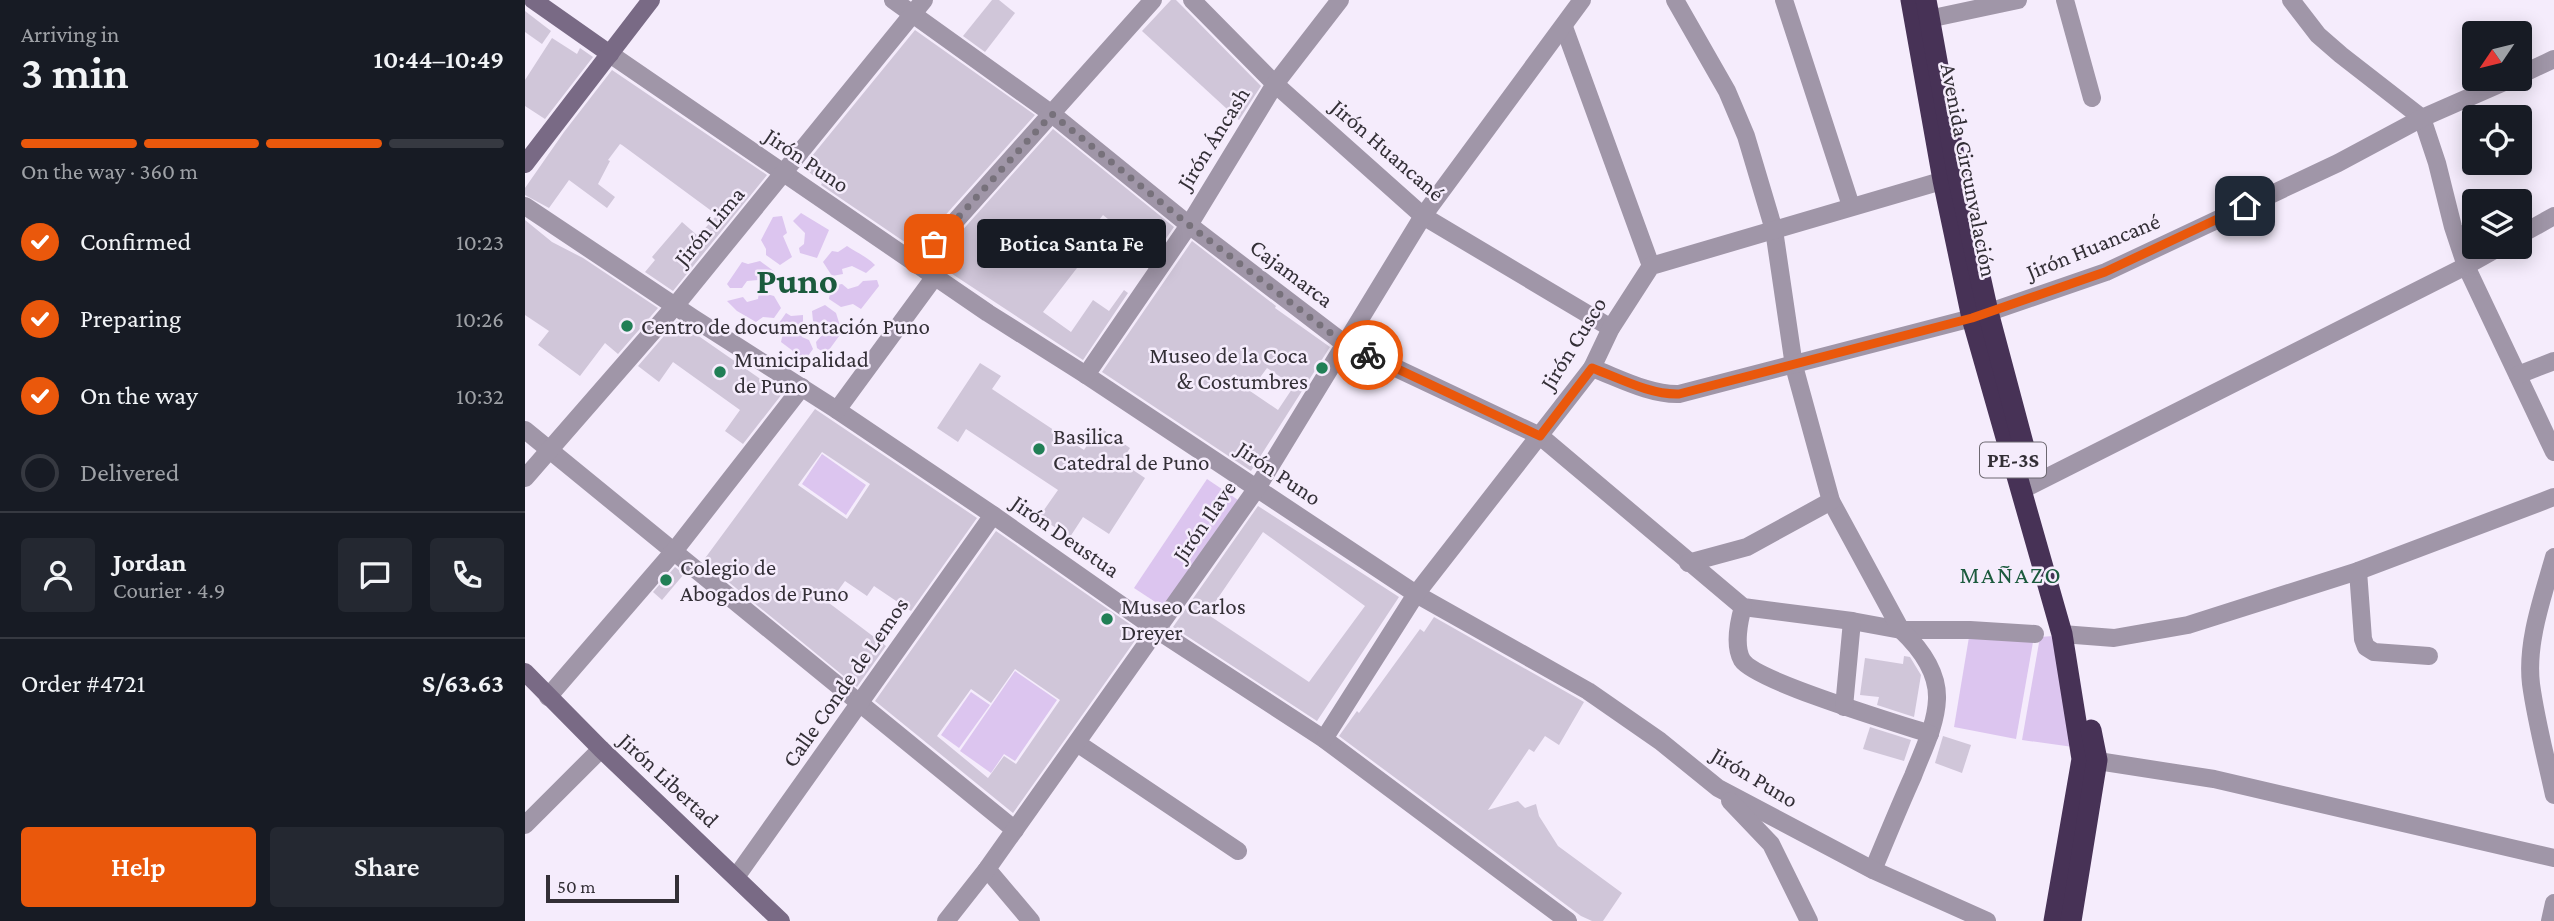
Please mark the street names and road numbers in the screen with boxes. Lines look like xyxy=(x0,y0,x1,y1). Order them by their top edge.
street label: Avenida Circunvalación xyxy=(1936,61,2002,279)
street label: Jirón Áncash xyxy=(1170,82,1255,196)
street label: Jirón Huancané xyxy=(1324,92,1450,206)
street label: Jirón Puno xyxy=(758,121,854,198)
street label: Jirón Lima xyxy=(667,181,750,272)
street label: Jirón Huancané xyxy=(2021,207,2164,285)
street label: Cajamarca xyxy=(1245,233,1339,313)
street label: Jirón Cusco xyxy=(1533,292,1612,396)
street label: Jirón Puno xyxy=(1230,434,1326,511)
road number: PE-3S xyxy=(1980,442,2046,477)
street label: Jirón Ilave xyxy=(1166,476,1241,568)
street label: Jirón Deustua xyxy=(1005,488,1125,583)
street label: Calle Conde de Lemos xyxy=(777,592,913,772)
street label: Jirón Libertad xyxy=(612,726,724,833)
street label: Jirón Puno xyxy=(1705,740,1803,813)

